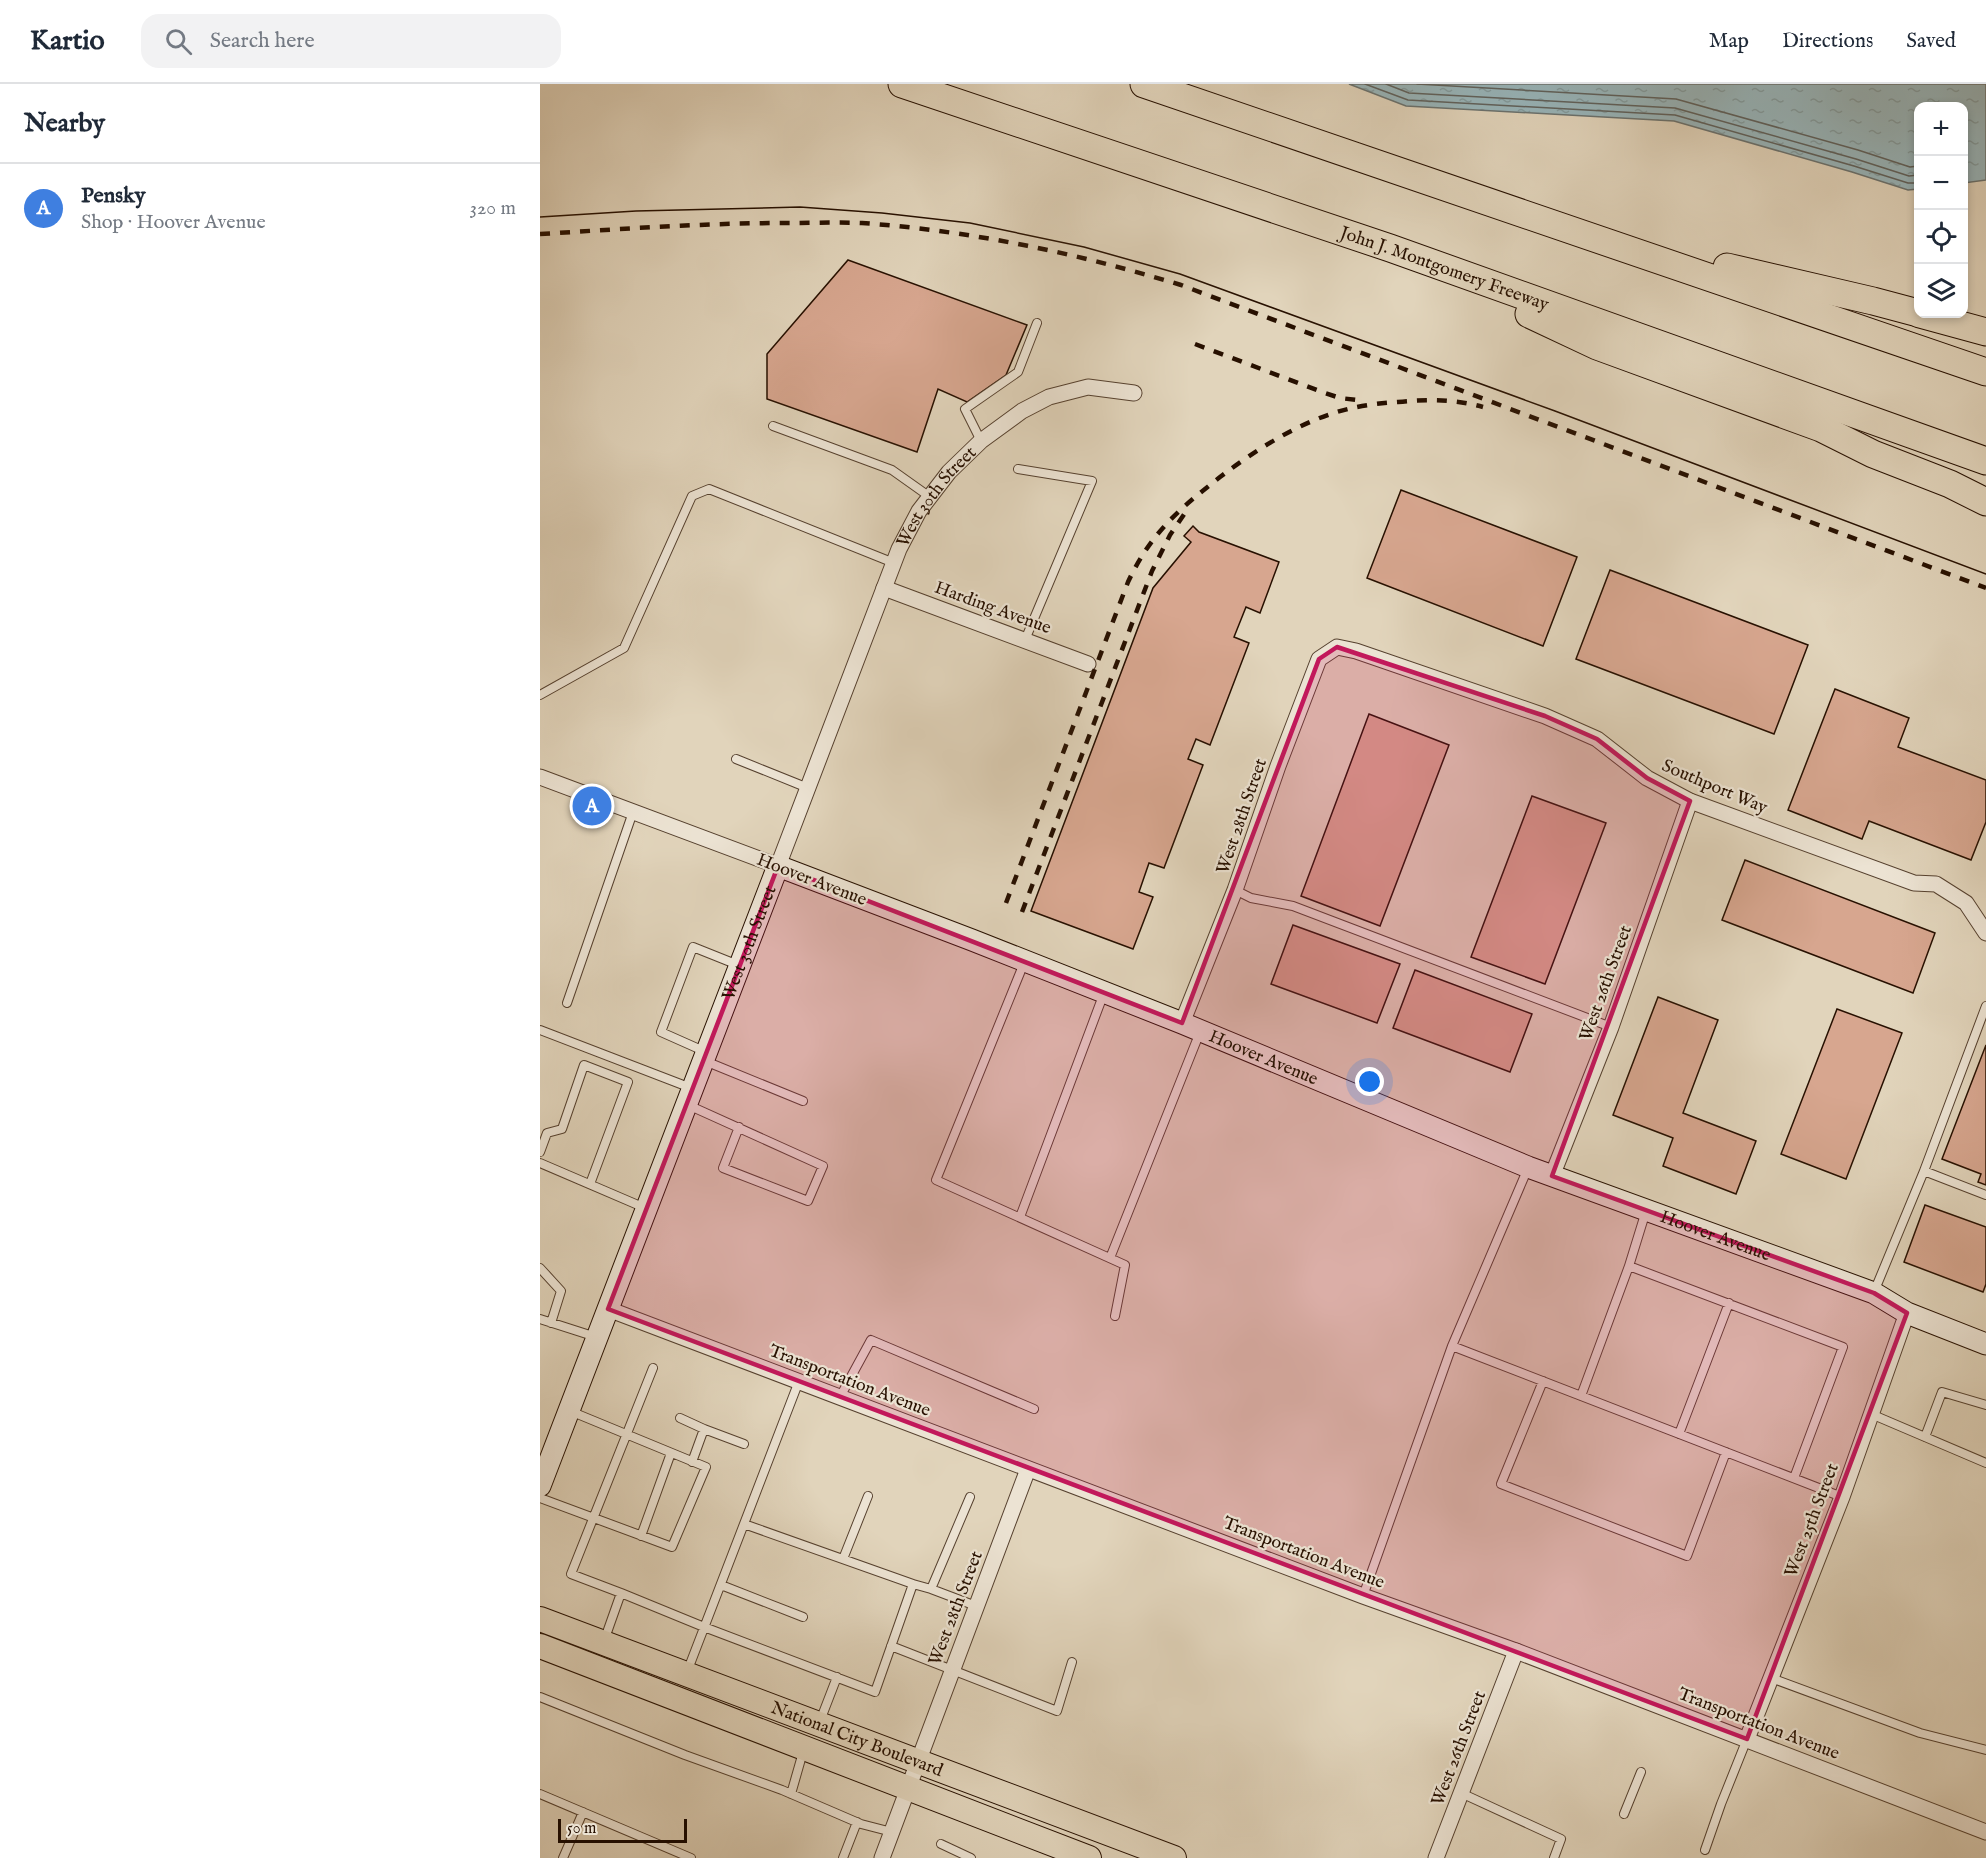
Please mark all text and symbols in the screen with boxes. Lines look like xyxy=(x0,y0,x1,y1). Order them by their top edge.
search box xyxy=(141,14,561,68)
text: Kartio xyxy=(30,24,105,59)
icon: search xyxy=(162,25,195,58)
text: Search here xyxy=(210,27,315,55)
text: Map xyxy=(1709,28,1749,55)
text: Directions xyxy=(1782,28,1873,55)
text: Saved xyxy=(1906,28,1956,55)
map controls xyxy=(1914,102,1968,318)
button: + xyxy=(1914,102,1968,156)
text: Nearby xyxy=(24,107,105,140)
button: − xyxy=(1914,156,1968,210)
text: Pensky xyxy=(81,182,146,210)
text: A xyxy=(37,196,50,221)
text: 320 m xyxy=(470,196,516,221)
text: Shop · Hoover Avenue xyxy=(81,210,266,235)
button: locate xyxy=(1914,210,1968,264)
street label: John J. Montgomery Freeway xyxy=(1335,221,1552,317)
button: layers xyxy=(1914,264,1968,318)
street label: West 30th Street xyxy=(892,442,982,551)
street label: Harding Avenue xyxy=(931,577,1054,640)
street label: Southport Way xyxy=(1658,755,1771,820)
street label: West 28th Street xyxy=(1212,756,1273,877)
pin: A xyxy=(572,784,612,828)
street label: Hoover Avenue xyxy=(753,849,870,912)
street label: West 30th Street xyxy=(718,883,782,1004)
street label: West 26th Street xyxy=(1575,923,1638,1044)
street label: Hoover Avenue xyxy=(1205,1025,1321,1091)
your location xyxy=(1355,1067,1384,1096)
street label: Hoover Avenue xyxy=(1657,1206,1774,1267)
street label: Transportation Avenue xyxy=(765,1340,933,1423)
street label: West 25th Street xyxy=(1780,1460,1845,1581)
street label: Transportation Avenue xyxy=(1219,1512,1387,1595)
street label: West 28th Street xyxy=(924,1548,989,1669)
street label: Transportation Avenue xyxy=(1674,1683,1842,1766)
street label: West 26th Street xyxy=(1427,1688,1492,1809)
street label: National City Boulevard xyxy=(767,1697,946,1783)
scale bar xyxy=(558,1816,687,1844)
text: 50 m xyxy=(567,1819,596,1839)

